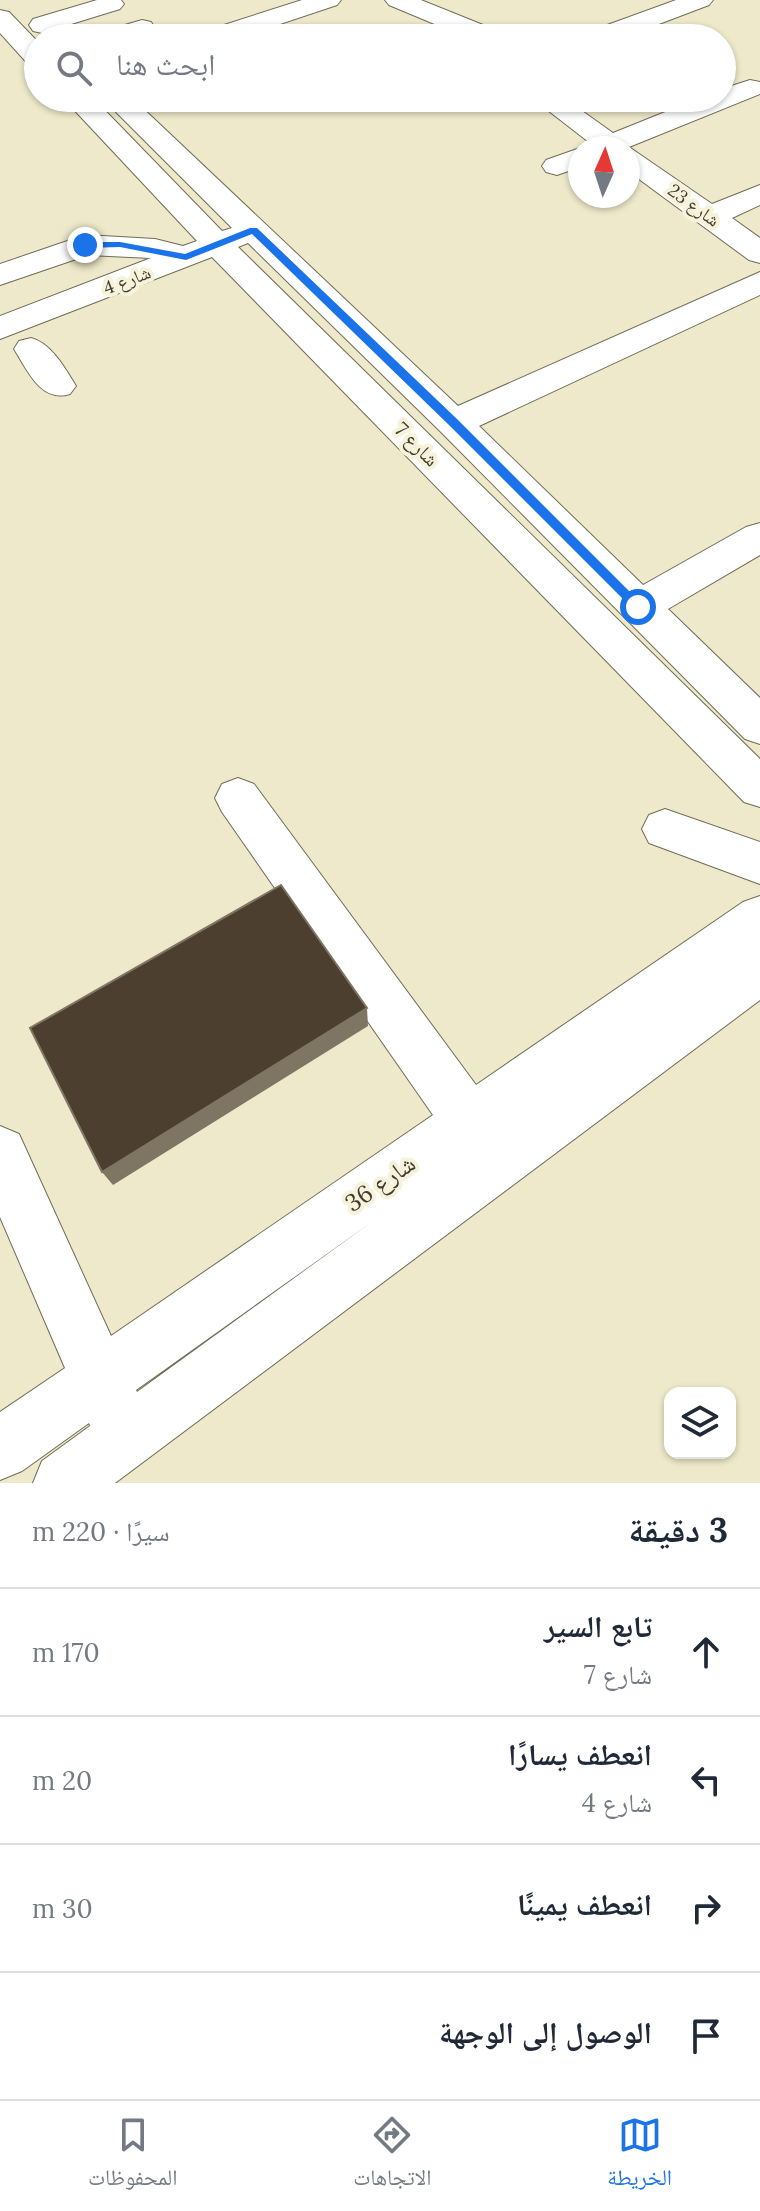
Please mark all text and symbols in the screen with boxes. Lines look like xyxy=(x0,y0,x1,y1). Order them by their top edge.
search box xyxy=(24,24,736,112)
text: ابحث هنا xyxy=(116,45,215,83)
icon: search xyxy=(52,46,96,90)
north arrow xyxy=(568,136,640,208)
street label: شارع 23 xyxy=(664,179,724,231)
route end xyxy=(67,227,103,263)
street label: شارع 4 xyxy=(100,261,154,299)
street label: شارع 7 xyxy=(389,417,444,472)
route start xyxy=(620,589,656,625)
street label: شارع 36 xyxy=(339,1148,421,1218)
map controls xyxy=(664,1387,736,1459)
button: layers xyxy=(664,1387,736,1459)
text: 3 دقيقة xyxy=(629,1508,728,1551)
text: سيرًا · 220 m xyxy=(32,1515,170,1548)
text: تابع السير xyxy=(544,1607,652,1645)
icon: ahead xyxy=(684,1630,728,1674)
text: 170 m xyxy=(32,1636,100,1669)
text: شارع 7 xyxy=(584,1658,652,1691)
text: انعطف يسارًا xyxy=(508,1735,652,1773)
icon: left xyxy=(684,1758,728,1802)
text: 20 m xyxy=(32,1764,92,1797)
text: شارع 4 xyxy=(582,1786,652,1819)
text: انعطف يمينًا xyxy=(517,1885,652,1923)
icon: right xyxy=(684,1886,728,1930)
text: 30 m xyxy=(32,1892,93,1925)
text: الوصول إلى الوجهة xyxy=(439,2013,652,2051)
icon: arrive xyxy=(684,2014,728,2058)
tab: المحفوظات xyxy=(88,2113,177,2199)
tab: الاتجاهات xyxy=(353,2113,431,2199)
tab: الخريطة xyxy=(607,2113,672,2199)

